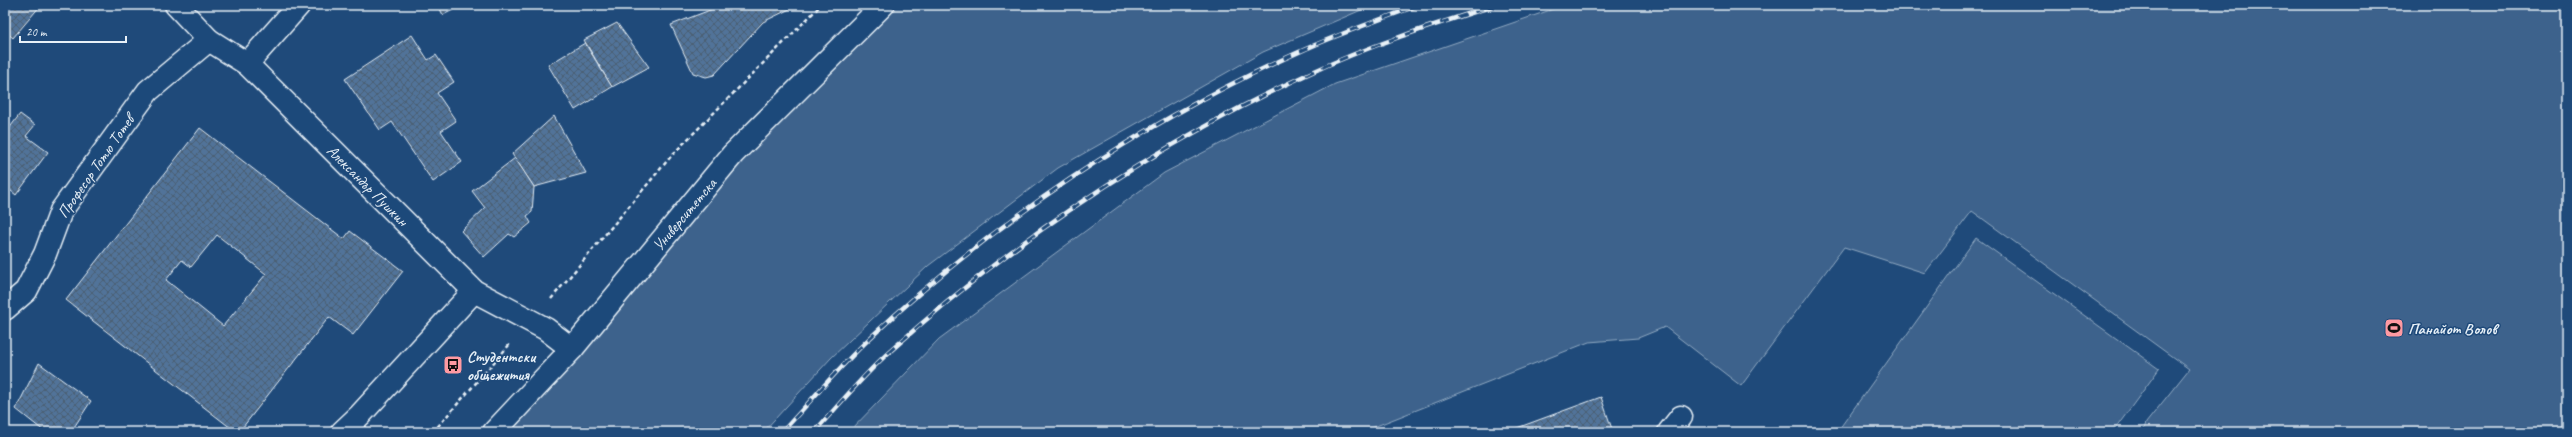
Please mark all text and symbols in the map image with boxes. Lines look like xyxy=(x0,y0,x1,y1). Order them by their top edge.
scale bar xyxy=(20,18,126,44)
text: 20 m xyxy=(26,24,48,40)
street label: Професор Тотю Тотев xyxy=(53,108,141,222)
street label: Александър Пушкин xyxy=(322,141,413,232)
street label: Университетска xyxy=(649,173,722,255)
sports icon: Панайот Волов xyxy=(2383,317,2405,339)
place label: Панайот Волов xyxy=(2408,319,2500,339)
place label: Студентски общежития xyxy=(467,347,537,385)
bus stop icon: Студентски общежития xyxy=(442,354,464,376)

